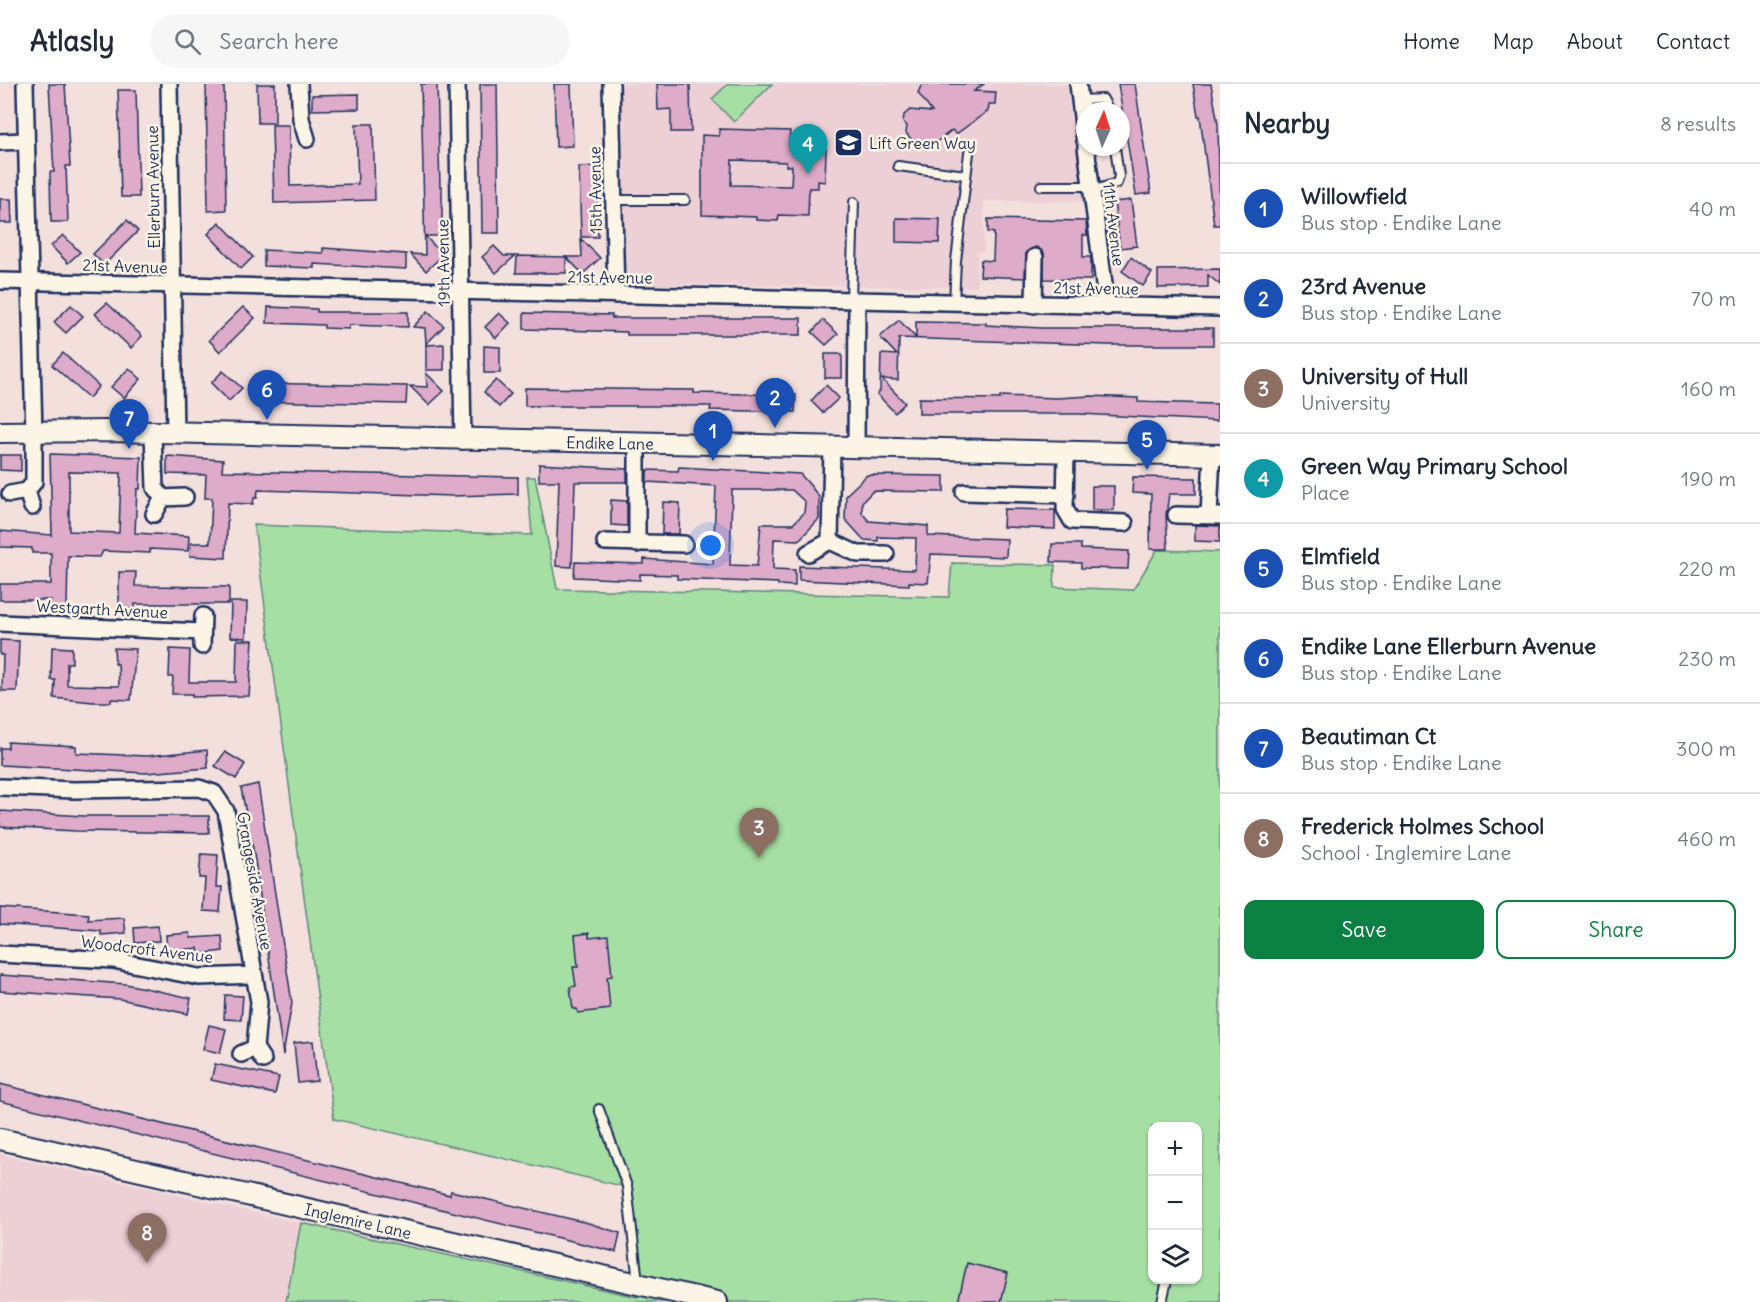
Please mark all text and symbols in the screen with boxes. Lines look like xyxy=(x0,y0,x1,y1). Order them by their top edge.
search box xyxy=(150,14,570,68)
text: Atlasly xyxy=(30,23,114,59)
icon: search xyxy=(171,25,204,58)
text: Search here xyxy=(219,27,339,55)
text: Home xyxy=(1403,28,1460,55)
text: Map xyxy=(1493,28,1534,55)
text: About xyxy=(1567,28,1623,55)
text: Contact xyxy=(1656,28,1730,55)
north arrow xyxy=(1076,102,1130,156)
text: Nearby xyxy=(1244,107,1330,140)
text: 8 results xyxy=(1660,111,1736,136)
pin: 4 xyxy=(788,124,828,174)
street label: Ellerburn Avenue xyxy=(142,125,164,249)
school or university icon: Lift Green Way xyxy=(832,127,864,159)
place label: Lift Green Way xyxy=(869,133,976,153)
street label: 15th Avenue xyxy=(584,146,606,234)
street label: 11th Avenue xyxy=(1099,181,1129,267)
text: Willowfield xyxy=(1301,182,1407,210)
text: 1 xyxy=(1260,196,1267,221)
text: 40 m xyxy=(1689,196,1736,221)
text: Bus stop · Endike Lane xyxy=(1301,210,1502,235)
street label: 19th Avenue xyxy=(432,219,454,307)
street label: 21st Avenue xyxy=(82,255,168,277)
street label: 21st Avenue xyxy=(567,266,653,288)
text: 23rd Avenue xyxy=(1301,272,1426,300)
street label: 21st Avenue xyxy=(1053,277,1139,299)
text: 2 xyxy=(1258,286,1269,311)
text: 70 m xyxy=(1691,286,1736,311)
text: Bus stop · Endike Lane xyxy=(1301,300,1502,325)
text: University of Hull xyxy=(1301,362,1468,390)
pin: 6 xyxy=(248,370,286,420)
text: 3 xyxy=(1258,376,1269,401)
text: 160 m xyxy=(1681,376,1736,401)
pin: 2 xyxy=(756,378,794,428)
text: University xyxy=(1301,390,1391,415)
pin: 7 xyxy=(110,400,148,449)
pin: 1 xyxy=(694,412,732,461)
pin: 5 xyxy=(1128,420,1166,470)
street label: Endike Lane xyxy=(566,432,654,454)
text: Green Way Primary School xyxy=(1301,452,1568,480)
text: 4 xyxy=(1258,466,1269,491)
text: 190 m xyxy=(1681,466,1736,491)
text: Place xyxy=(1301,480,1349,505)
your location xyxy=(696,531,725,560)
text: Elmfield xyxy=(1301,542,1380,570)
text: 5 xyxy=(1258,556,1269,581)
text: 220 m xyxy=(1679,556,1736,581)
text: Bus stop · Endike Lane xyxy=(1301,570,1502,595)
street label: Westgarth Avenue xyxy=(36,596,168,622)
text: Endike Lane Ellerburn Avenue xyxy=(1301,632,1596,660)
text: 6 xyxy=(1258,646,1269,671)
text: 230 m xyxy=(1678,646,1736,671)
text: Bus stop · Endike Lane xyxy=(1301,660,1502,685)
text: Beautiman Ct xyxy=(1301,722,1436,750)
text: 7 xyxy=(1259,736,1268,761)
text: 300 m xyxy=(1676,736,1736,761)
text: Bus stop · Endike Lane xyxy=(1301,750,1502,775)
pin: 3 xyxy=(740,808,778,858)
street label: Grangeside Avenue xyxy=(233,810,277,952)
text: Frederick Holmes School xyxy=(1301,812,1544,840)
text: 8 xyxy=(1258,826,1269,851)
text: 460 m xyxy=(1677,826,1736,851)
text: School · Inglemire Lane xyxy=(1301,840,1511,865)
button: Save xyxy=(1244,900,1484,959)
button: Share xyxy=(1496,900,1736,959)
street label: Woodcroft Avenue xyxy=(80,931,214,967)
map controls xyxy=(1148,1122,1202,1284)
button: + xyxy=(1148,1122,1202,1176)
button: − xyxy=(1148,1176,1202,1230)
street label: Inglemire Lane xyxy=(303,1199,413,1243)
pin: 8 xyxy=(128,1214,166,1263)
button: layers xyxy=(1148,1230,1202,1284)

